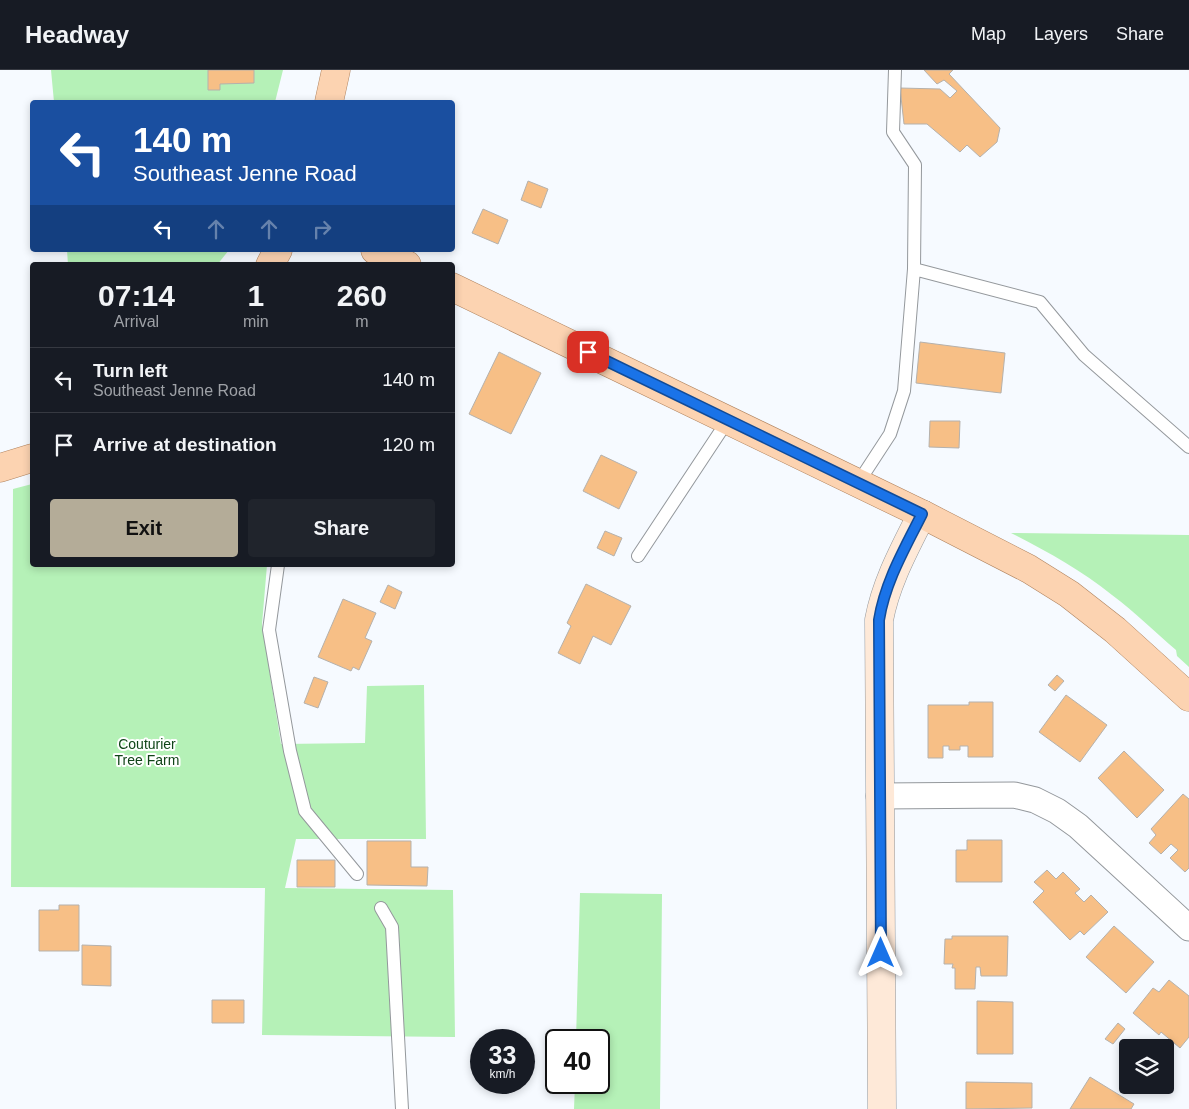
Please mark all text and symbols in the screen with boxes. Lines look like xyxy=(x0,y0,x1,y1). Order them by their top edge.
text: Headway xyxy=(25,21,129,48)
text: Map xyxy=(971,24,1006,44)
text: Layers xyxy=(1034,24,1088,44)
text: Share xyxy=(1116,24,1164,44)
icon: left xyxy=(50,120,115,185)
text: 140 m xyxy=(133,120,232,159)
text: Southeast Jenne Road xyxy=(133,161,357,186)
icon: left xyxy=(149,215,177,243)
icon: ahead xyxy=(202,215,230,243)
icon: ahead xyxy=(255,215,283,243)
icon: right xyxy=(308,215,336,243)
text: 07:14 xyxy=(98,279,175,312)
text: 1 xyxy=(247,279,264,312)
text: 260 xyxy=(337,279,387,312)
text: Arrival xyxy=(114,313,159,330)
text: min xyxy=(243,313,269,330)
text: m xyxy=(355,313,368,330)
pin xyxy=(567,331,609,373)
icon: arrive xyxy=(574,338,602,366)
text: Turn left xyxy=(93,360,168,381)
icon: left xyxy=(50,366,78,394)
text: 140 m xyxy=(382,369,435,390)
text: Southeast Jenne Road xyxy=(93,382,256,399)
icon: arrive xyxy=(50,431,78,459)
text: Arrive at destination xyxy=(93,434,277,455)
text: 120 m xyxy=(382,434,435,455)
button: Exit xyxy=(50,499,238,557)
button: Share xyxy=(248,499,435,557)
park label: Couturier Tree Farm xyxy=(115,736,179,768)
position arrow xyxy=(854,926,906,978)
speed limit sign: 40 xyxy=(545,1029,610,1094)
map controls xyxy=(1119,1039,1174,1094)
button: layers xyxy=(1119,1039,1174,1094)
text: 33 xyxy=(489,1041,516,1069)
text: km/h xyxy=(489,1067,516,1081)

